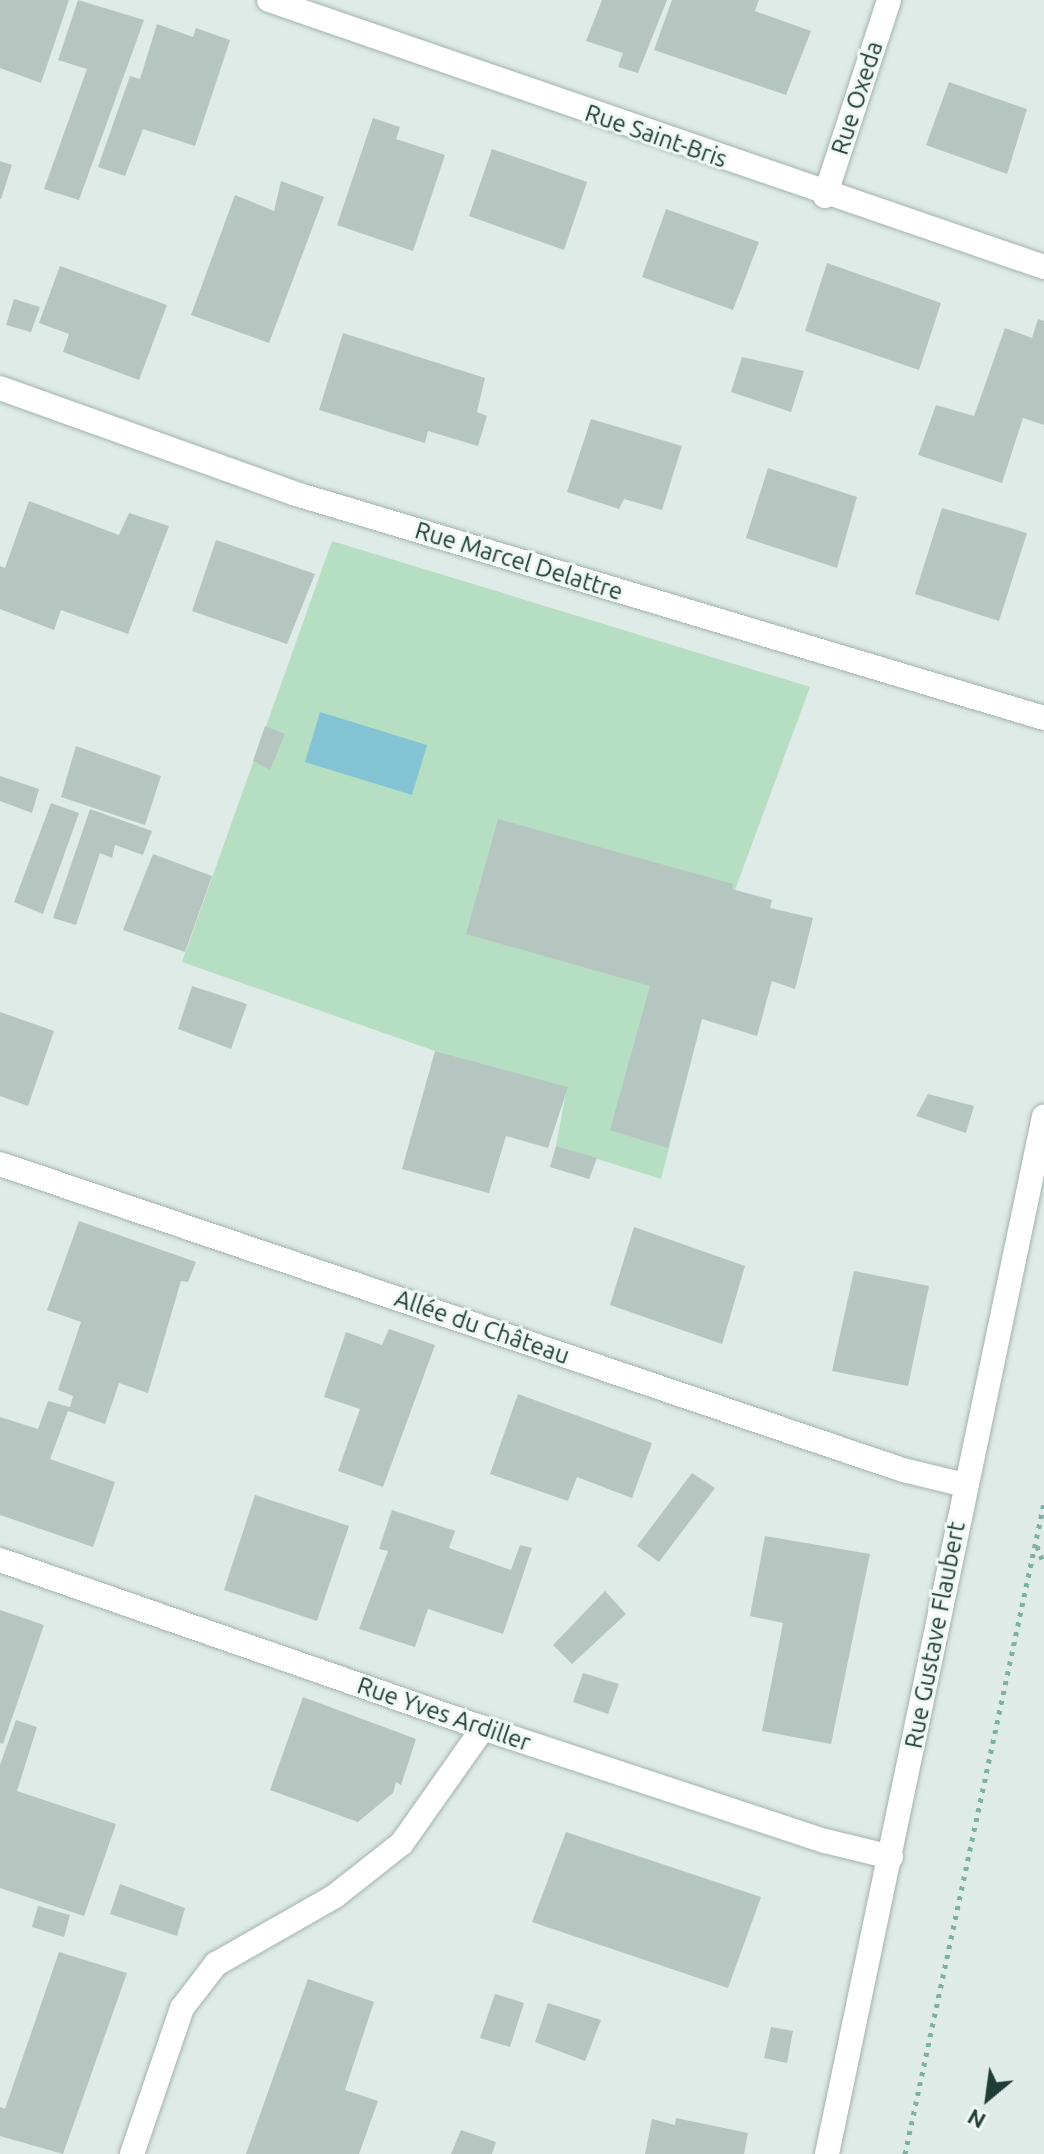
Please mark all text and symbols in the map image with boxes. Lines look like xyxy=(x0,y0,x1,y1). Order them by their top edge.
street label: Rue Oxeda xyxy=(825,38,889,158)
street label: Rue Saint-Bris xyxy=(581,98,731,174)
street label: Rue Marcel Delattre xyxy=(412,516,626,606)
street label: Allée du Château xyxy=(391,1284,573,1370)
street label: Rue Gustave Flaubert xyxy=(899,1519,971,1751)
street label: Rue Yves Ardiller xyxy=(353,1671,535,1757)
north arrow xyxy=(948,2058,1028,2138)
text: N xyxy=(963,2105,989,2134)

